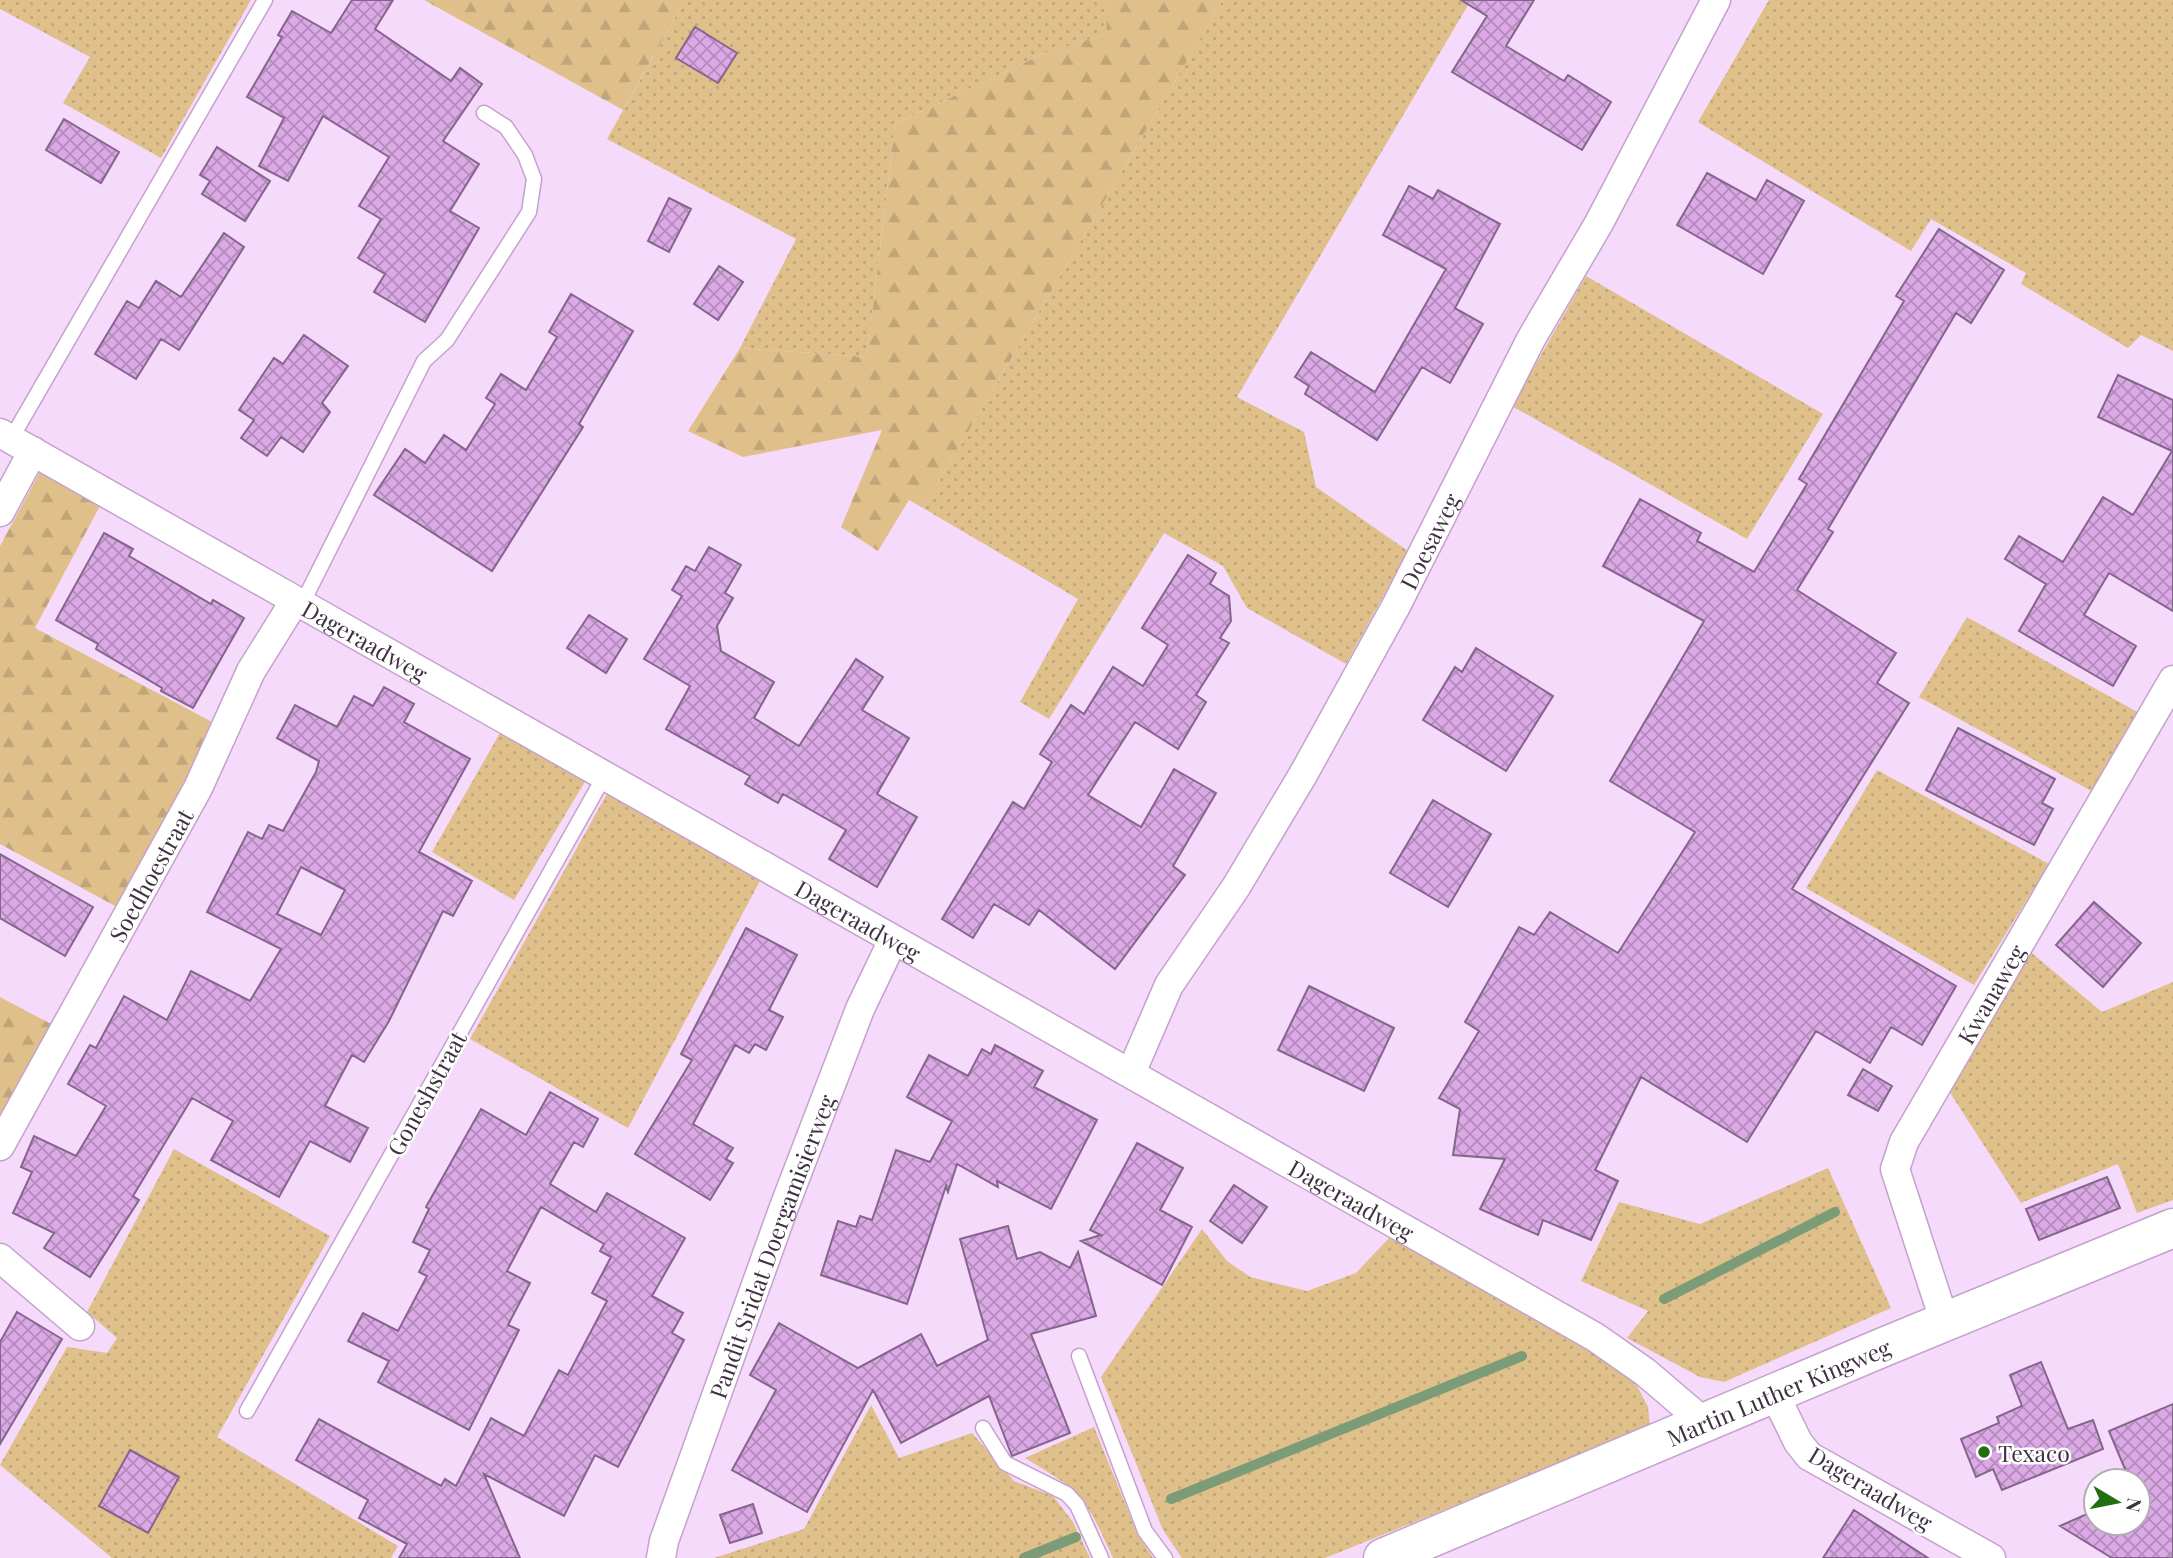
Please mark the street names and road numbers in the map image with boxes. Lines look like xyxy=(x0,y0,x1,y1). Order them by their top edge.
street label: Doesaweg xyxy=(1392,488,1466,594)
street label: Dageraadweg xyxy=(297,592,434,688)
street label: Soedhoestraat xyxy=(101,802,200,947)
street label: Dageraadweg xyxy=(790,872,927,968)
street label: Kwanaweg xyxy=(1949,938,2032,1049)
street label: Goneshstraat xyxy=(379,1025,473,1161)
street label: Pandit Sridat Doergamisierweg xyxy=(701,1090,841,1402)
street label: Dageraadweg xyxy=(1284,1151,1420,1247)
street label: Martin Luther Kingweg xyxy=(1662,1330,1895,1452)
street label: Dageraadweg xyxy=(1803,1439,1939,1537)

